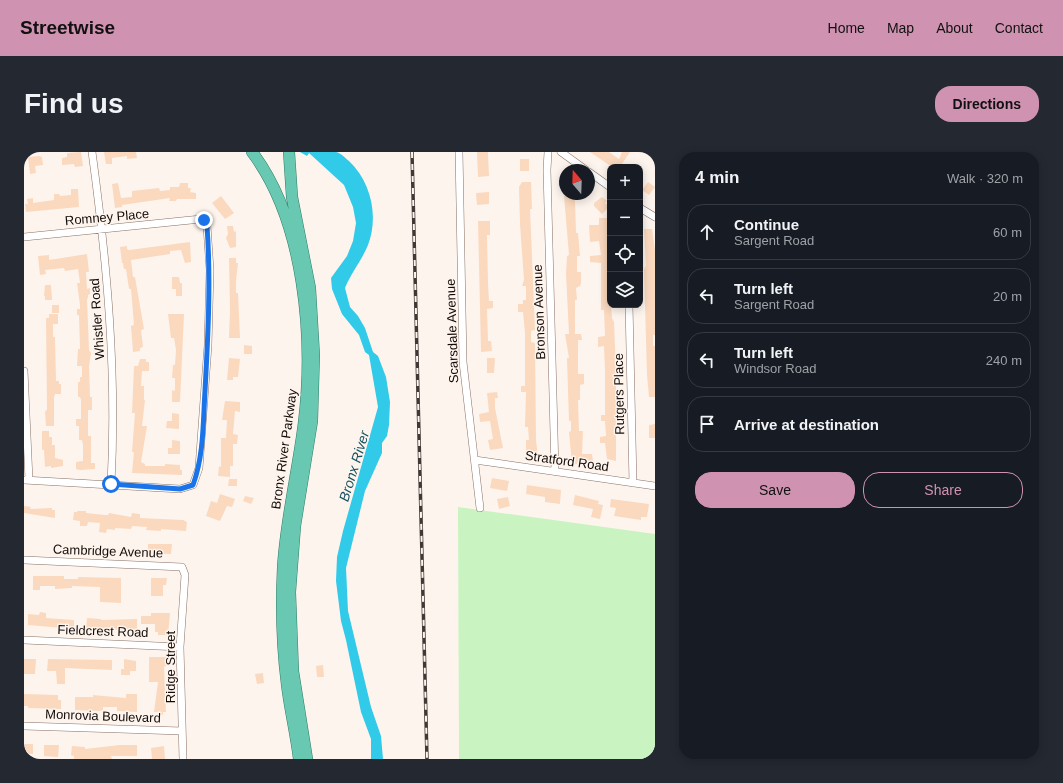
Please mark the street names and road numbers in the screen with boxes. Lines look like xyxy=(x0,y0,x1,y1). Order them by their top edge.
street label: Romney Place xyxy=(64,206,150,228)
street label: Bronson Avenue xyxy=(530,264,548,360)
street label: Whistler Road xyxy=(87,278,107,360)
street label: Scarsdale Avenue xyxy=(443,278,461,384)
street label: Rutgers Place xyxy=(611,353,627,435)
street label: Bronx River Parkway xyxy=(268,387,300,510)
street label: Stratford Road xyxy=(524,448,610,474)
street label: Cambridge Avenue xyxy=(53,542,163,560)
street label: Fieldcrest Road xyxy=(57,622,149,640)
street label: Ridge Street xyxy=(163,630,178,703)
street label: Monrovia Boulevard xyxy=(45,706,161,726)

